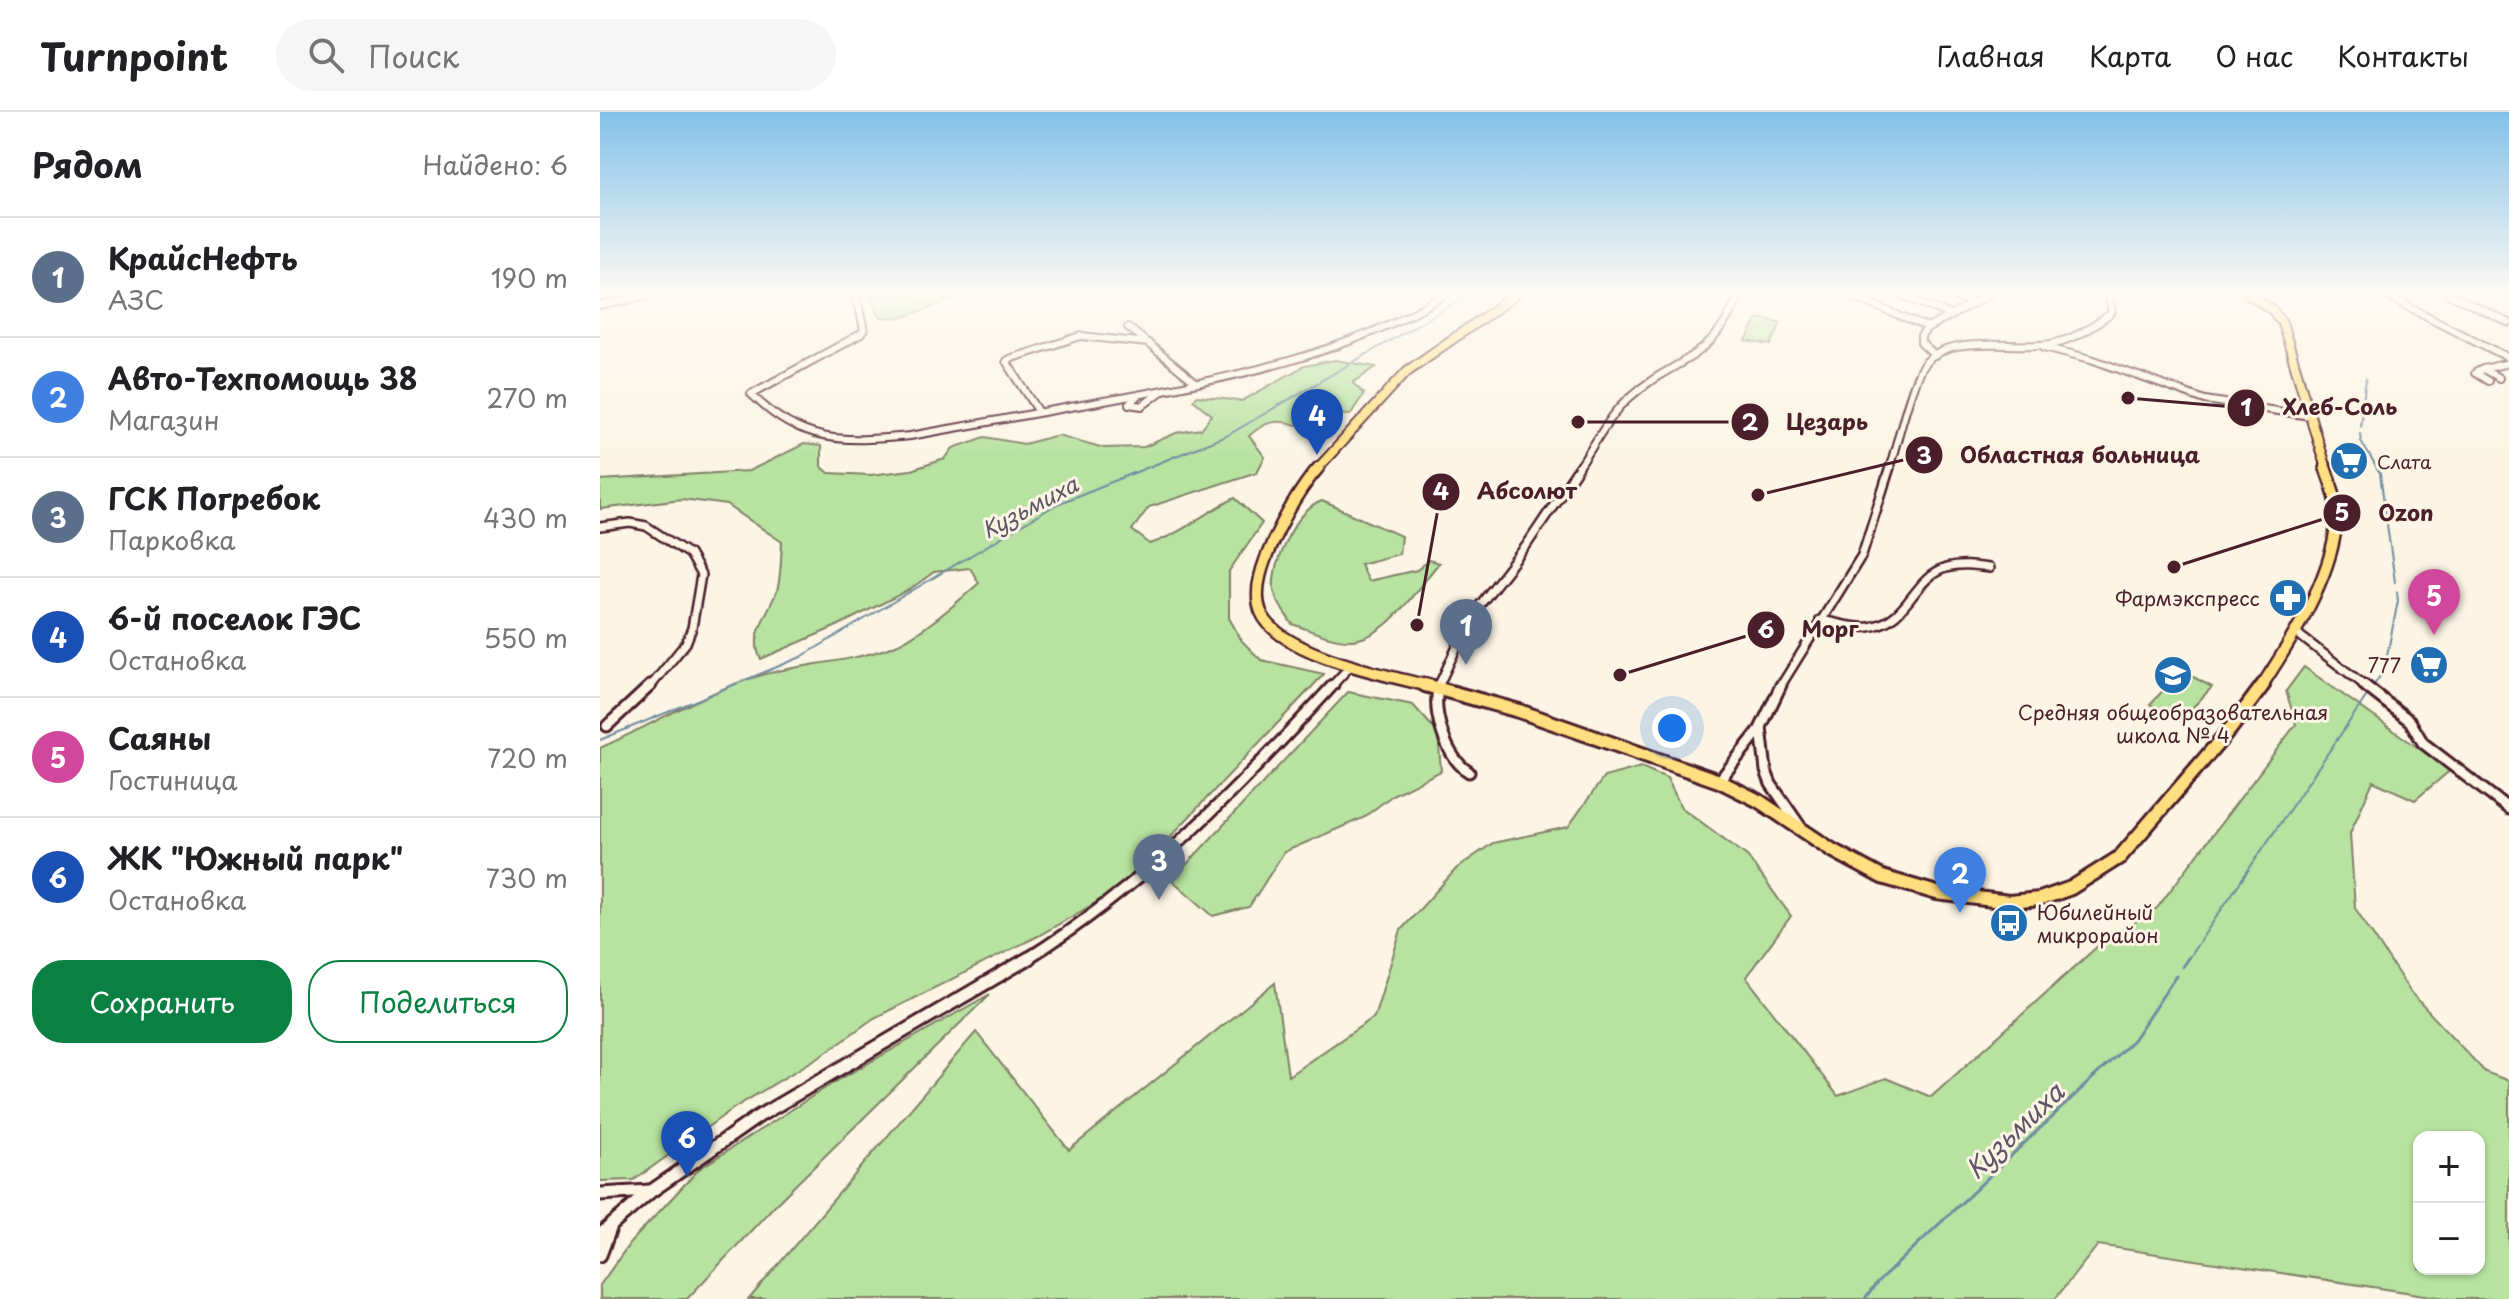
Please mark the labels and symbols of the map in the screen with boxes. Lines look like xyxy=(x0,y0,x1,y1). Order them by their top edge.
callout: Хлеб-Соль xyxy=(2226,385,2413,431)
text: 1 xyxy=(2240,388,2252,424)
pin: 4 xyxy=(1291,389,1343,455)
text: Хлеб-Соль xyxy=(2283,389,2397,422)
callout: Цезарь xyxy=(1730,399,1884,445)
text: 2 xyxy=(1742,403,1759,439)
text: Цезарь xyxy=(1786,404,1868,437)
callout: Областная больница xyxy=(1904,432,2215,478)
text: 3 xyxy=(1916,436,1932,472)
text: Областная больница xyxy=(1960,437,2201,470)
supermarket icon: Слата xyxy=(2328,440,2370,482)
place label: Слата xyxy=(2377,448,2432,475)
water label: Кузьмиха xyxy=(975,466,1084,545)
callout: Абсолют xyxy=(1421,469,1593,515)
text: 4 xyxy=(1433,472,1449,508)
text: Абсолют xyxy=(1477,473,1578,506)
callout: Ozon xyxy=(2322,490,2449,536)
text: 5 xyxy=(2334,493,2350,529)
text: Ozon xyxy=(2378,495,2434,528)
pin: 5 xyxy=(2408,569,2460,635)
pharmacy icon: Фармэкспресс xyxy=(2267,577,2309,619)
place label: Фармэкспресс xyxy=(2115,583,2260,613)
pin: 1 xyxy=(1440,599,1492,665)
callout: Морг xyxy=(1746,607,1875,653)
text: 6 xyxy=(1758,610,1775,646)
text: Морг xyxy=(1802,611,1859,644)
supermarket icon: 777 xyxy=(2408,644,2450,686)
place label: 777 xyxy=(2368,650,2401,680)
school or university icon: Средняя общеобразовательная школа № 4 xyxy=(2152,654,2194,696)
place label: Средняя общеобразовательная школа № 4 xyxy=(2018,697,2328,750)
your location xyxy=(1652,708,1692,748)
pin: 3 xyxy=(1133,834,1185,900)
pin: 2 xyxy=(1934,847,1986,913)
place label: Юбилейный микрорайон xyxy=(2037,897,2159,950)
bus stop icon: Юбилейный микрорайон xyxy=(1988,902,2030,944)
water label: Кузьмиха xyxy=(1956,1072,2073,1187)
pin: 6 xyxy=(661,1111,713,1177)

